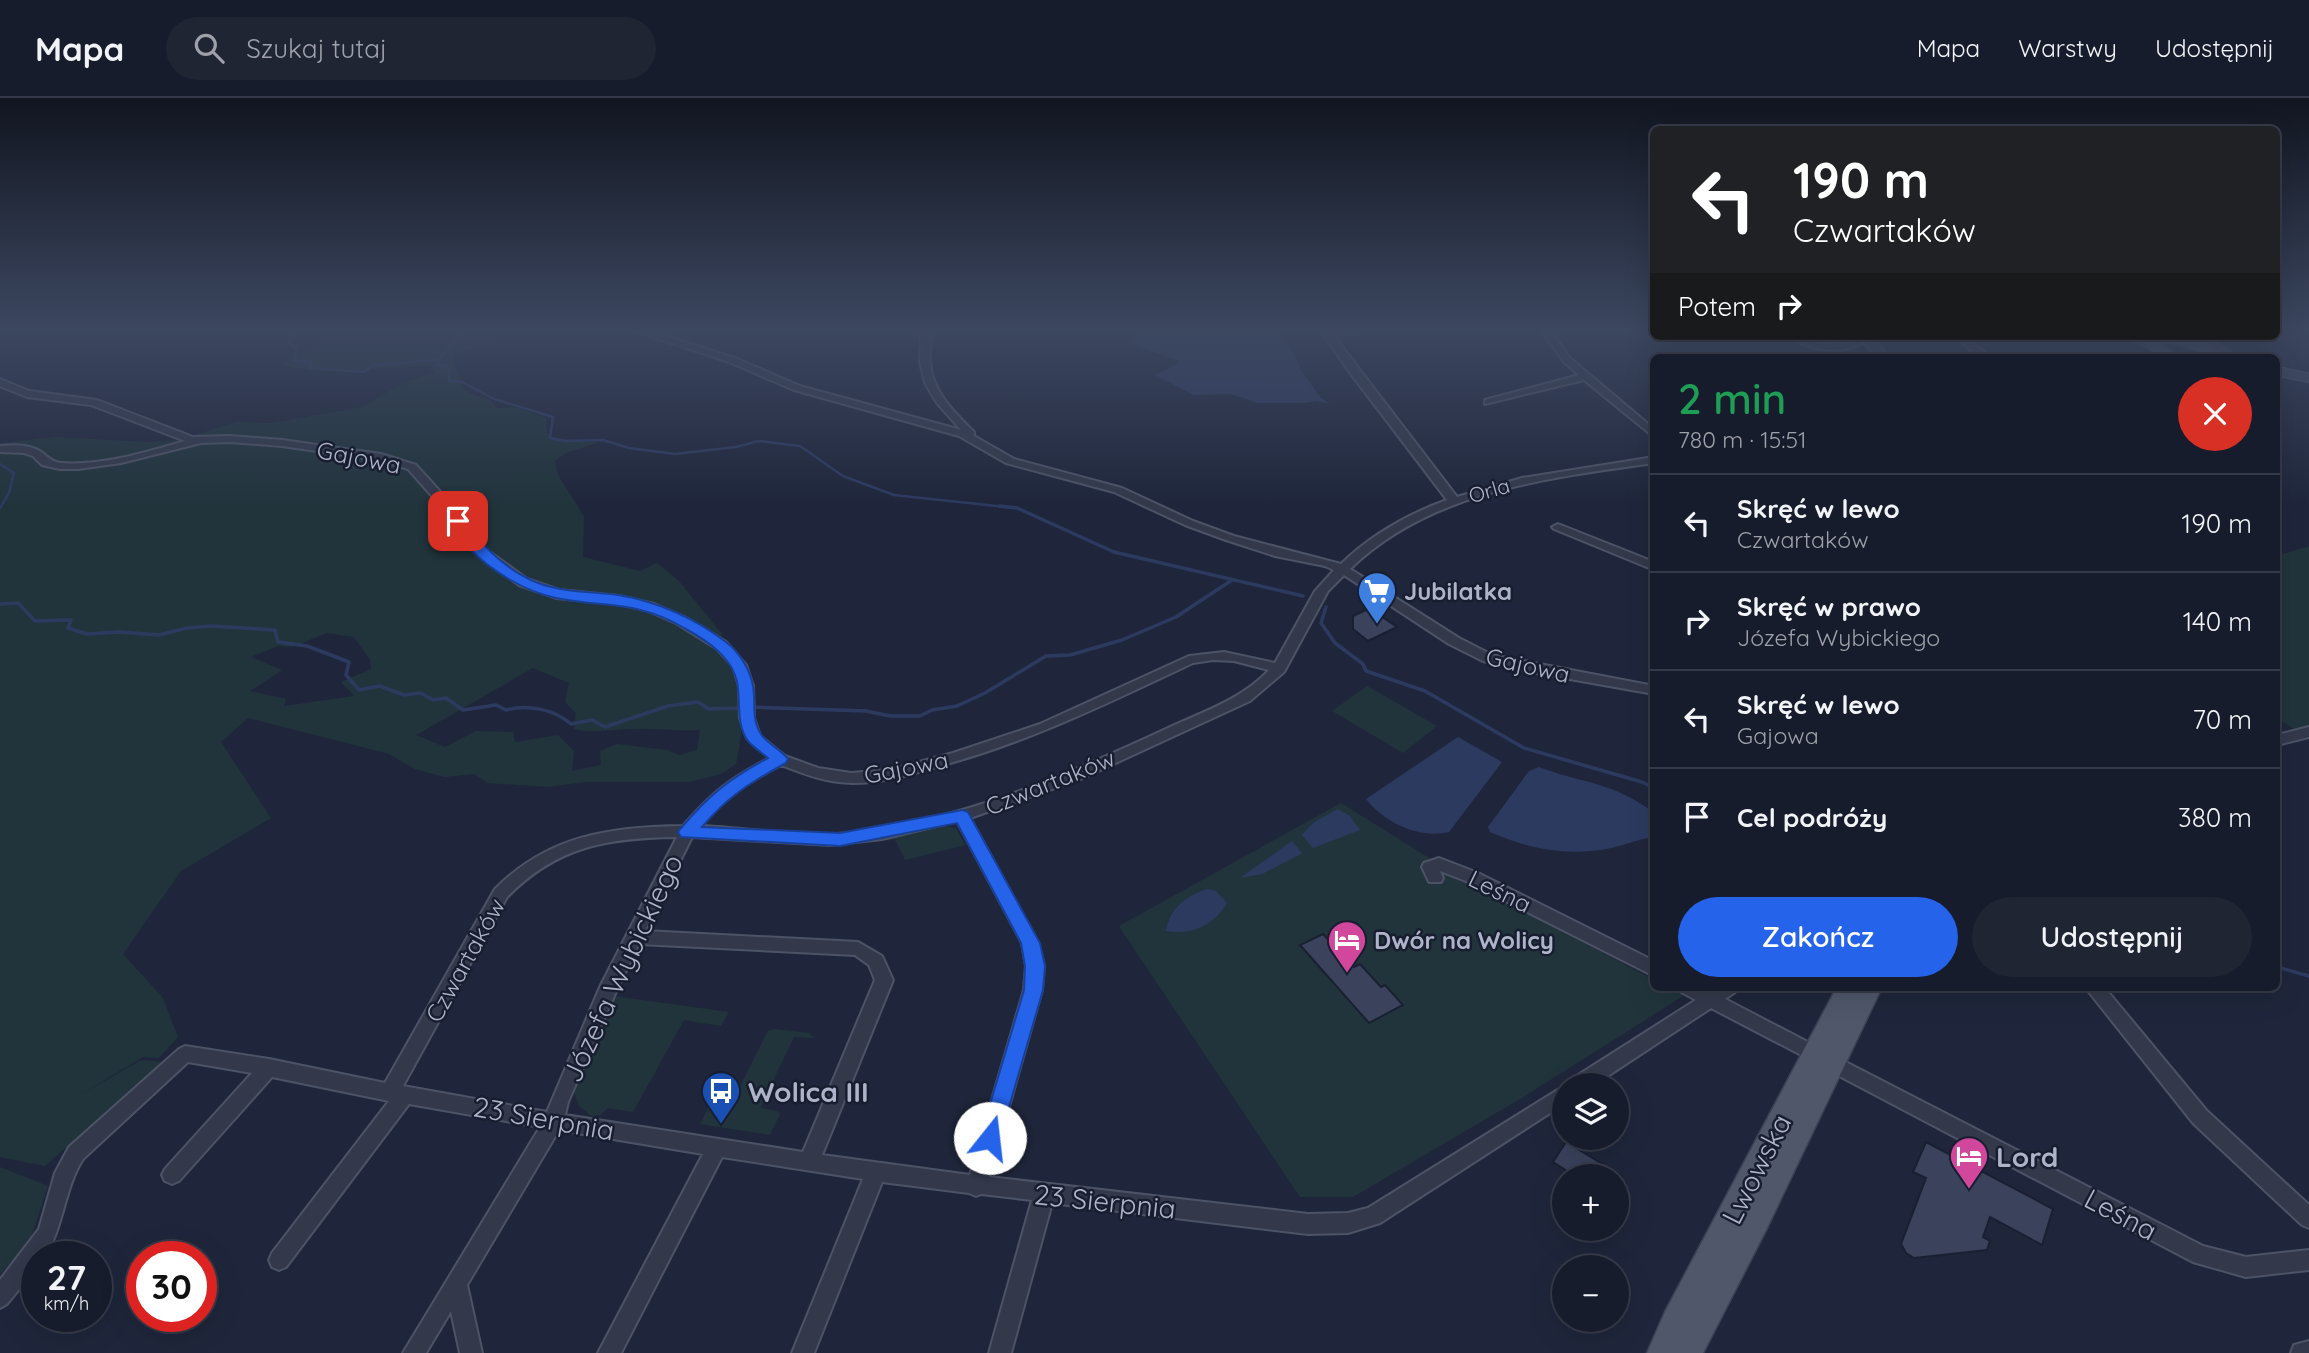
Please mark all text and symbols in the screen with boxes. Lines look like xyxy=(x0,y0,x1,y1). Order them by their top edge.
search box xyxy=(166,17,656,80)
text: Mapa xyxy=(35,28,124,69)
icon: search xyxy=(190,29,228,67)
text: Szukaj tutaj xyxy=(246,32,387,65)
text: Mapa xyxy=(1917,33,1980,63)
text: Warstwy xyxy=(2018,33,2117,63)
text: Udostępnij xyxy=(2155,33,2274,63)
text: 190 m xyxy=(1793,149,1929,210)
icon: left xyxy=(1678,154,1769,245)
text: Czwartaków xyxy=(1793,210,1976,250)
icon: right xyxy=(1770,287,1808,325)
text: Potem xyxy=(1678,290,1756,323)
text: 2 min xyxy=(1678,372,1786,425)
button: close xyxy=(2178,377,2252,451)
text: 780 m · 15:51 xyxy=(1678,425,1807,454)
street label: Gajowa xyxy=(314,434,404,480)
street label: Orla xyxy=(1465,472,1513,508)
pin xyxy=(428,491,488,551)
text: Skręć w lewo xyxy=(1737,492,1900,525)
icon: arrive xyxy=(439,502,477,540)
icon: left xyxy=(1678,504,1716,542)
text: 190 m xyxy=(2182,507,2252,540)
text: Czwartaków xyxy=(1737,525,1868,554)
supermarket icon: Jubilatka xyxy=(1356,570,1398,625)
place label: Jubilatka xyxy=(1404,576,1512,606)
text: Skręć w prawo xyxy=(1737,590,1921,623)
icon: right xyxy=(1678,602,1716,640)
text: 140 m xyxy=(2183,605,2252,638)
text: Józefa Wybickiego xyxy=(1737,623,1940,652)
street label: Gajowa xyxy=(1483,641,1573,689)
text: Skręć w lewo xyxy=(1737,688,1900,721)
icon: left xyxy=(1678,700,1716,738)
text: 70 m xyxy=(2192,703,2252,736)
text: Gajowa xyxy=(1737,721,1819,750)
street label: Czwartaków xyxy=(981,742,1119,822)
street label: Gajowa xyxy=(861,744,951,790)
icon: arrive xyxy=(1678,798,1716,836)
text: Cel podróży xyxy=(1737,801,1887,834)
text: 380 m xyxy=(2178,801,2252,834)
street label: Józefa Wybickiego xyxy=(554,849,690,1087)
street label: Leśna xyxy=(1464,863,1536,919)
street label: Czwartaków xyxy=(419,893,511,1027)
button: Zakończ xyxy=(1678,897,1958,977)
button: Udostępnij xyxy=(1972,897,2252,977)
hotel icon: Dwór na Wolicy xyxy=(1326,919,1368,974)
place label: Dwór na Wolicy xyxy=(1374,925,1554,955)
bus stop icon: Wolica III xyxy=(700,1070,742,1125)
map controls xyxy=(1552,1073,1629,1332)
button: layers xyxy=(1552,1073,1629,1150)
place label: Wolica III xyxy=(748,1074,869,1109)
street label: 23 Sierpnia xyxy=(471,1088,617,1148)
position arrow xyxy=(953,1101,1027,1175)
street label: Lwowska xyxy=(1713,1108,1799,1230)
hotel icon: Lord xyxy=(1948,1135,1990,1190)
place label: Lord xyxy=(1996,1139,2058,1174)
button: + xyxy=(1552,1164,1629,1241)
street label: 23 Sierpnia xyxy=(1032,1176,1178,1226)
street label: Leśna xyxy=(2079,1180,2163,1248)
speed limit sign: 30 xyxy=(126,1241,217,1332)
text: 27 xyxy=(47,1255,86,1299)
button: − xyxy=(1552,1255,1629,1332)
text: km/h xyxy=(44,1292,89,1315)

